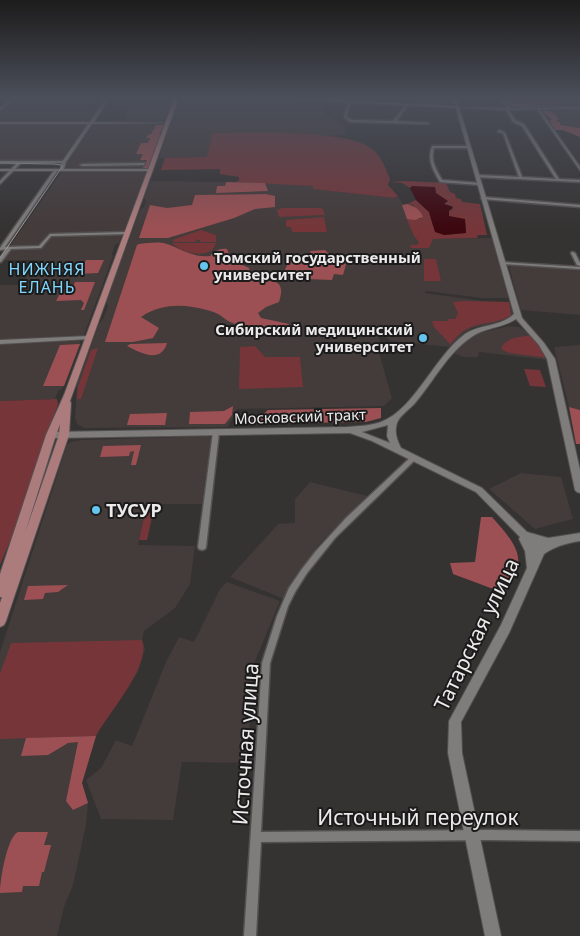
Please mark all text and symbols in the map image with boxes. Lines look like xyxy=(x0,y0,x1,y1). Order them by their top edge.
place label: Томский государственный университет xyxy=(213,247,421,284)
district label: НИЖНЯЯ ЕЛАНЬ xyxy=(9,258,85,298)
marker: Томский государственный университет xyxy=(198,260,210,272)
place label: Сибирский медицинский университет xyxy=(215,319,413,356)
marker: Сибирский медицинский университет xyxy=(417,332,429,344)
street label: Московский тракт xyxy=(234,404,366,428)
place label: ТУСУР xyxy=(106,498,162,522)
marker: ТУСУР xyxy=(90,504,102,516)
street label: Татарская улица xyxy=(427,553,525,715)
street label: Источная улица xyxy=(225,662,265,826)
street label: Источный переулок xyxy=(317,803,519,831)

